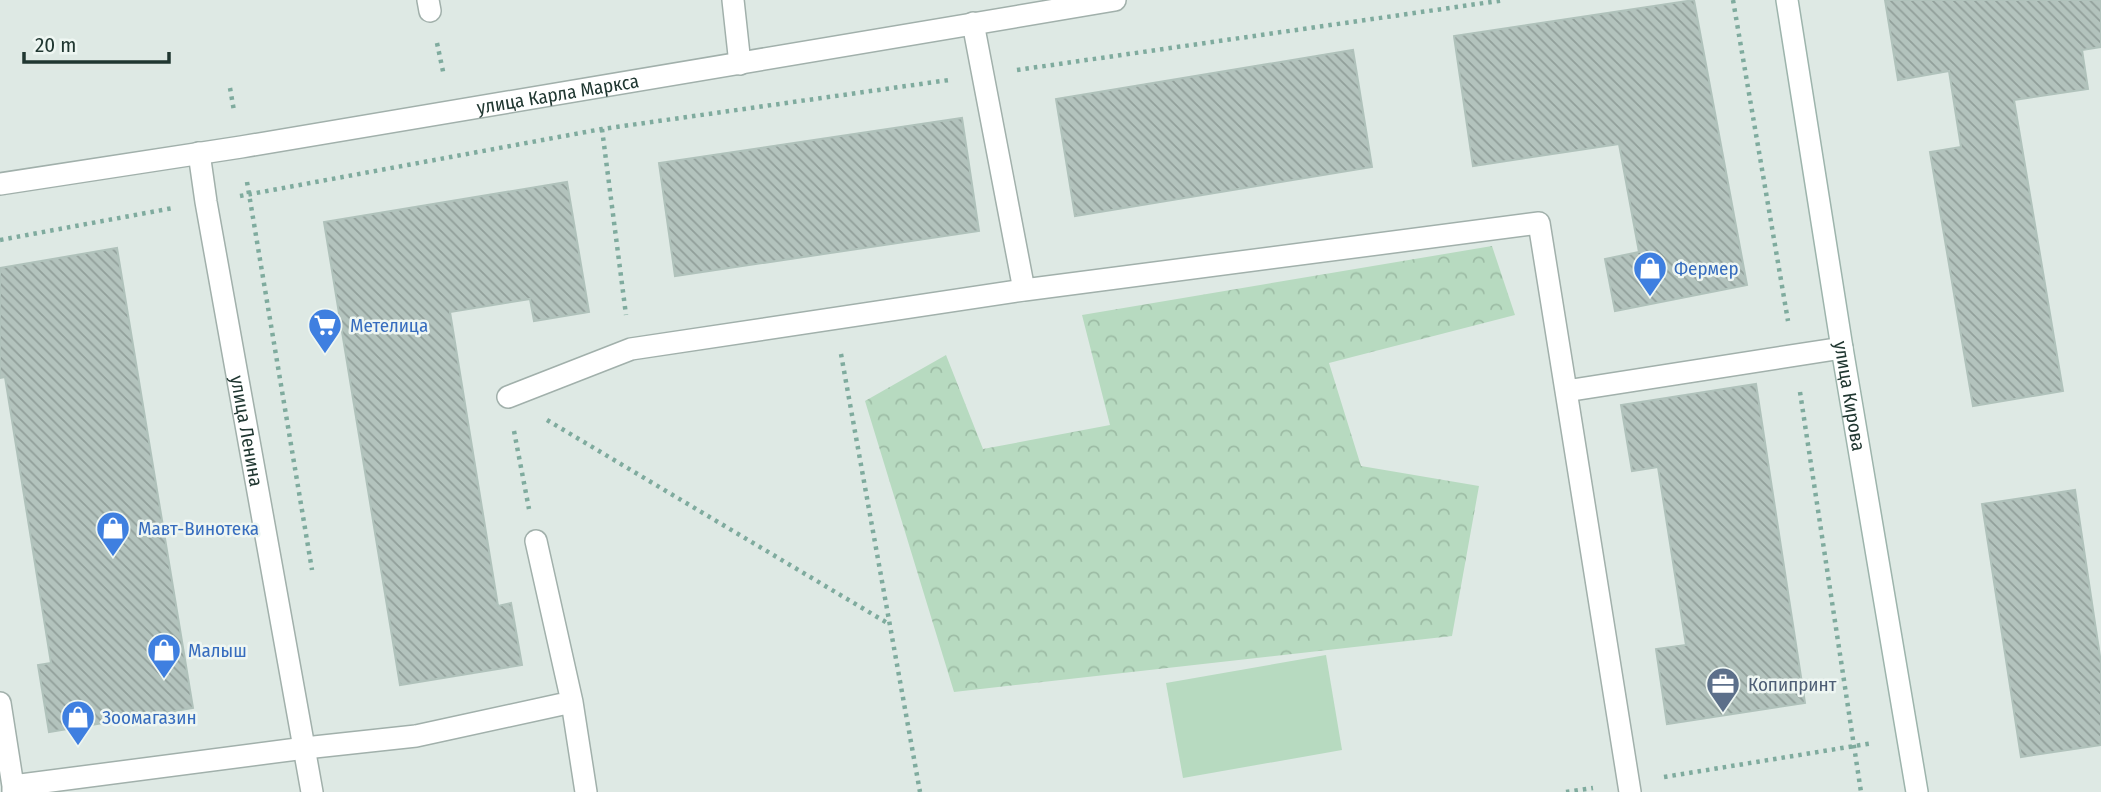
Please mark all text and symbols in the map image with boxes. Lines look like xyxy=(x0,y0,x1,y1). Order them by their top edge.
scale bar xyxy=(24,21,170,65)
text: 20 m xyxy=(35,32,76,58)
street label: улица Карла Маркса xyxy=(475,69,640,119)
shop icon: Фермер xyxy=(1631,249,1669,298)
place label: Фермер xyxy=(1674,257,1739,280)
supermarket icon: Метелица xyxy=(306,306,344,355)
place label: Метелица xyxy=(350,314,428,337)
street label: улица Кирова xyxy=(1830,339,1871,453)
street label: улица Ленина xyxy=(226,373,268,488)
shop icon: Мавт-Винотека xyxy=(94,509,132,558)
place label: Мавт-Винотека xyxy=(138,517,259,540)
shop icon: Малыш xyxy=(145,631,183,680)
place label: Малыш xyxy=(188,639,247,662)
office icon: Копипринт xyxy=(1704,665,1742,714)
place label: Копипринт xyxy=(1748,673,1837,696)
shop icon: Зоомагазин xyxy=(59,698,97,747)
place label: Зоомагазин xyxy=(102,706,197,729)

